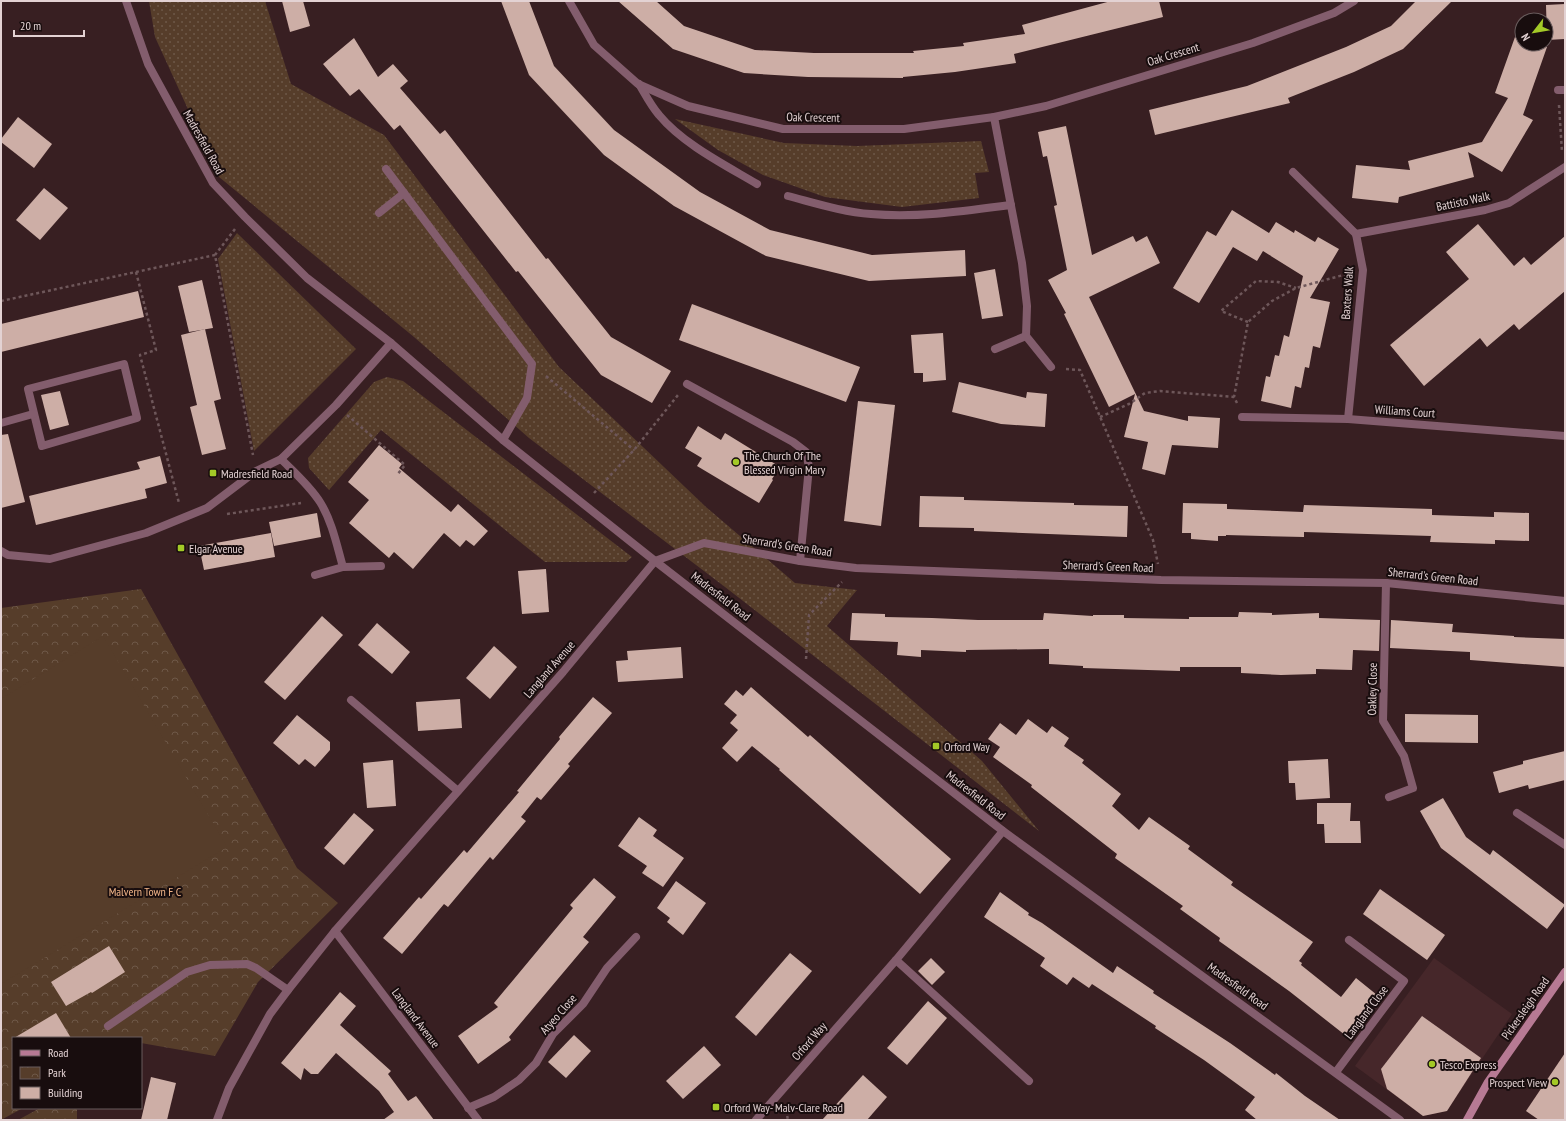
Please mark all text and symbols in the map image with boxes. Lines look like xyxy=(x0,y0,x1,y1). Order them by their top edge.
scale bar xyxy=(14,12,84,38)
north arrow xyxy=(1514,12,1554,52)
text: 20 m xyxy=(20,18,41,33)
text: N xyxy=(1518,31,1533,43)
street label: Oak Crescent xyxy=(1145,39,1201,69)
street label: Madresfield Road xyxy=(180,107,228,177)
street label: Oak Crescent xyxy=(786,109,841,125)
street label: Battisto Walk xyxy=(1435,188,1491,214)
street label: Baxters Walk xyxy=(1338,266,1356,320)
street label: Williams Court xyxy=(1374,401,1436,421)
place label: The Church Of The Blessed Virgin Mary xyxy=(744,448,826,477)
marker: The Church Of The Blessed Virgin Mary xyxy=(731,457,741,467)
place label: Madresfield Road xyxy=(221,466,292,481)
marker: Madresfield Road xyxy=(208,468,218,478)
street label: Sherrard's Green Road xyxy=(741,530,833,560)
place label: Elgar Avenue xyxy=(189,541,243,556)
marker: Elgar Avenue xyxy=(176,543,186,553)
street label: Sherrard's Green Road xyxy=(1062,557,1154,575)
street label: Sherrard's Green Road xyxy=(1387,564,1479,588)
street label: Madresfield Road xyxy=(688,568,754,624)
street label: Langland Avenue xyxy=(520,637,578,701)
street label: Oakley Close xyxy=(1364,662,1380,716)
place label: Orford Way xyxy=(944,739,990,754)
marker: Orford Way xyxy=(931,741,941,751)
street label: Madresfield Road xyxy=(943,767,1009,823)
park label: Malvern Town F C xyxy=(109,884,182,899)
street label: Madresfield Road xyxy=(1205,959,1271,1013)
street label: Pickersleigh Road xyxy=(1498,974,1552,1042)
street label: Langland Close xyxy=(1341,982,1391,1042)
street label: Langland Avenue xyxy=(389,985,443,1051)
street label: Atyeo Close xyxy=(536,991,580,1037)
street label: Orford Way xyxy=(788,1018,830,1063)
legend xyxy=(12,1037,142,1109)
text: Road xyxy=(48,1045,68,1060)
place label: Tesco Express xyxy=(1440,1057,1497,1072)
marker: Tesco Express xyxy=(1427,1059,1437,1069)
text: Park xyxy=(48,1065,66,1080)
place label: Prospect View xyxy=(1489,1075,1548,1090)
marker: Prospect View xyxy=(1550,1077,1560,1087)
text: Building xyxy=(48,1085,83,1100)
place label: Orford Way- Malv-Clare Road xyxy=(724,1100,843,1115)
marker: Orford Way- Malv-Clare Road xyxy=(711,1102,721,1112)

